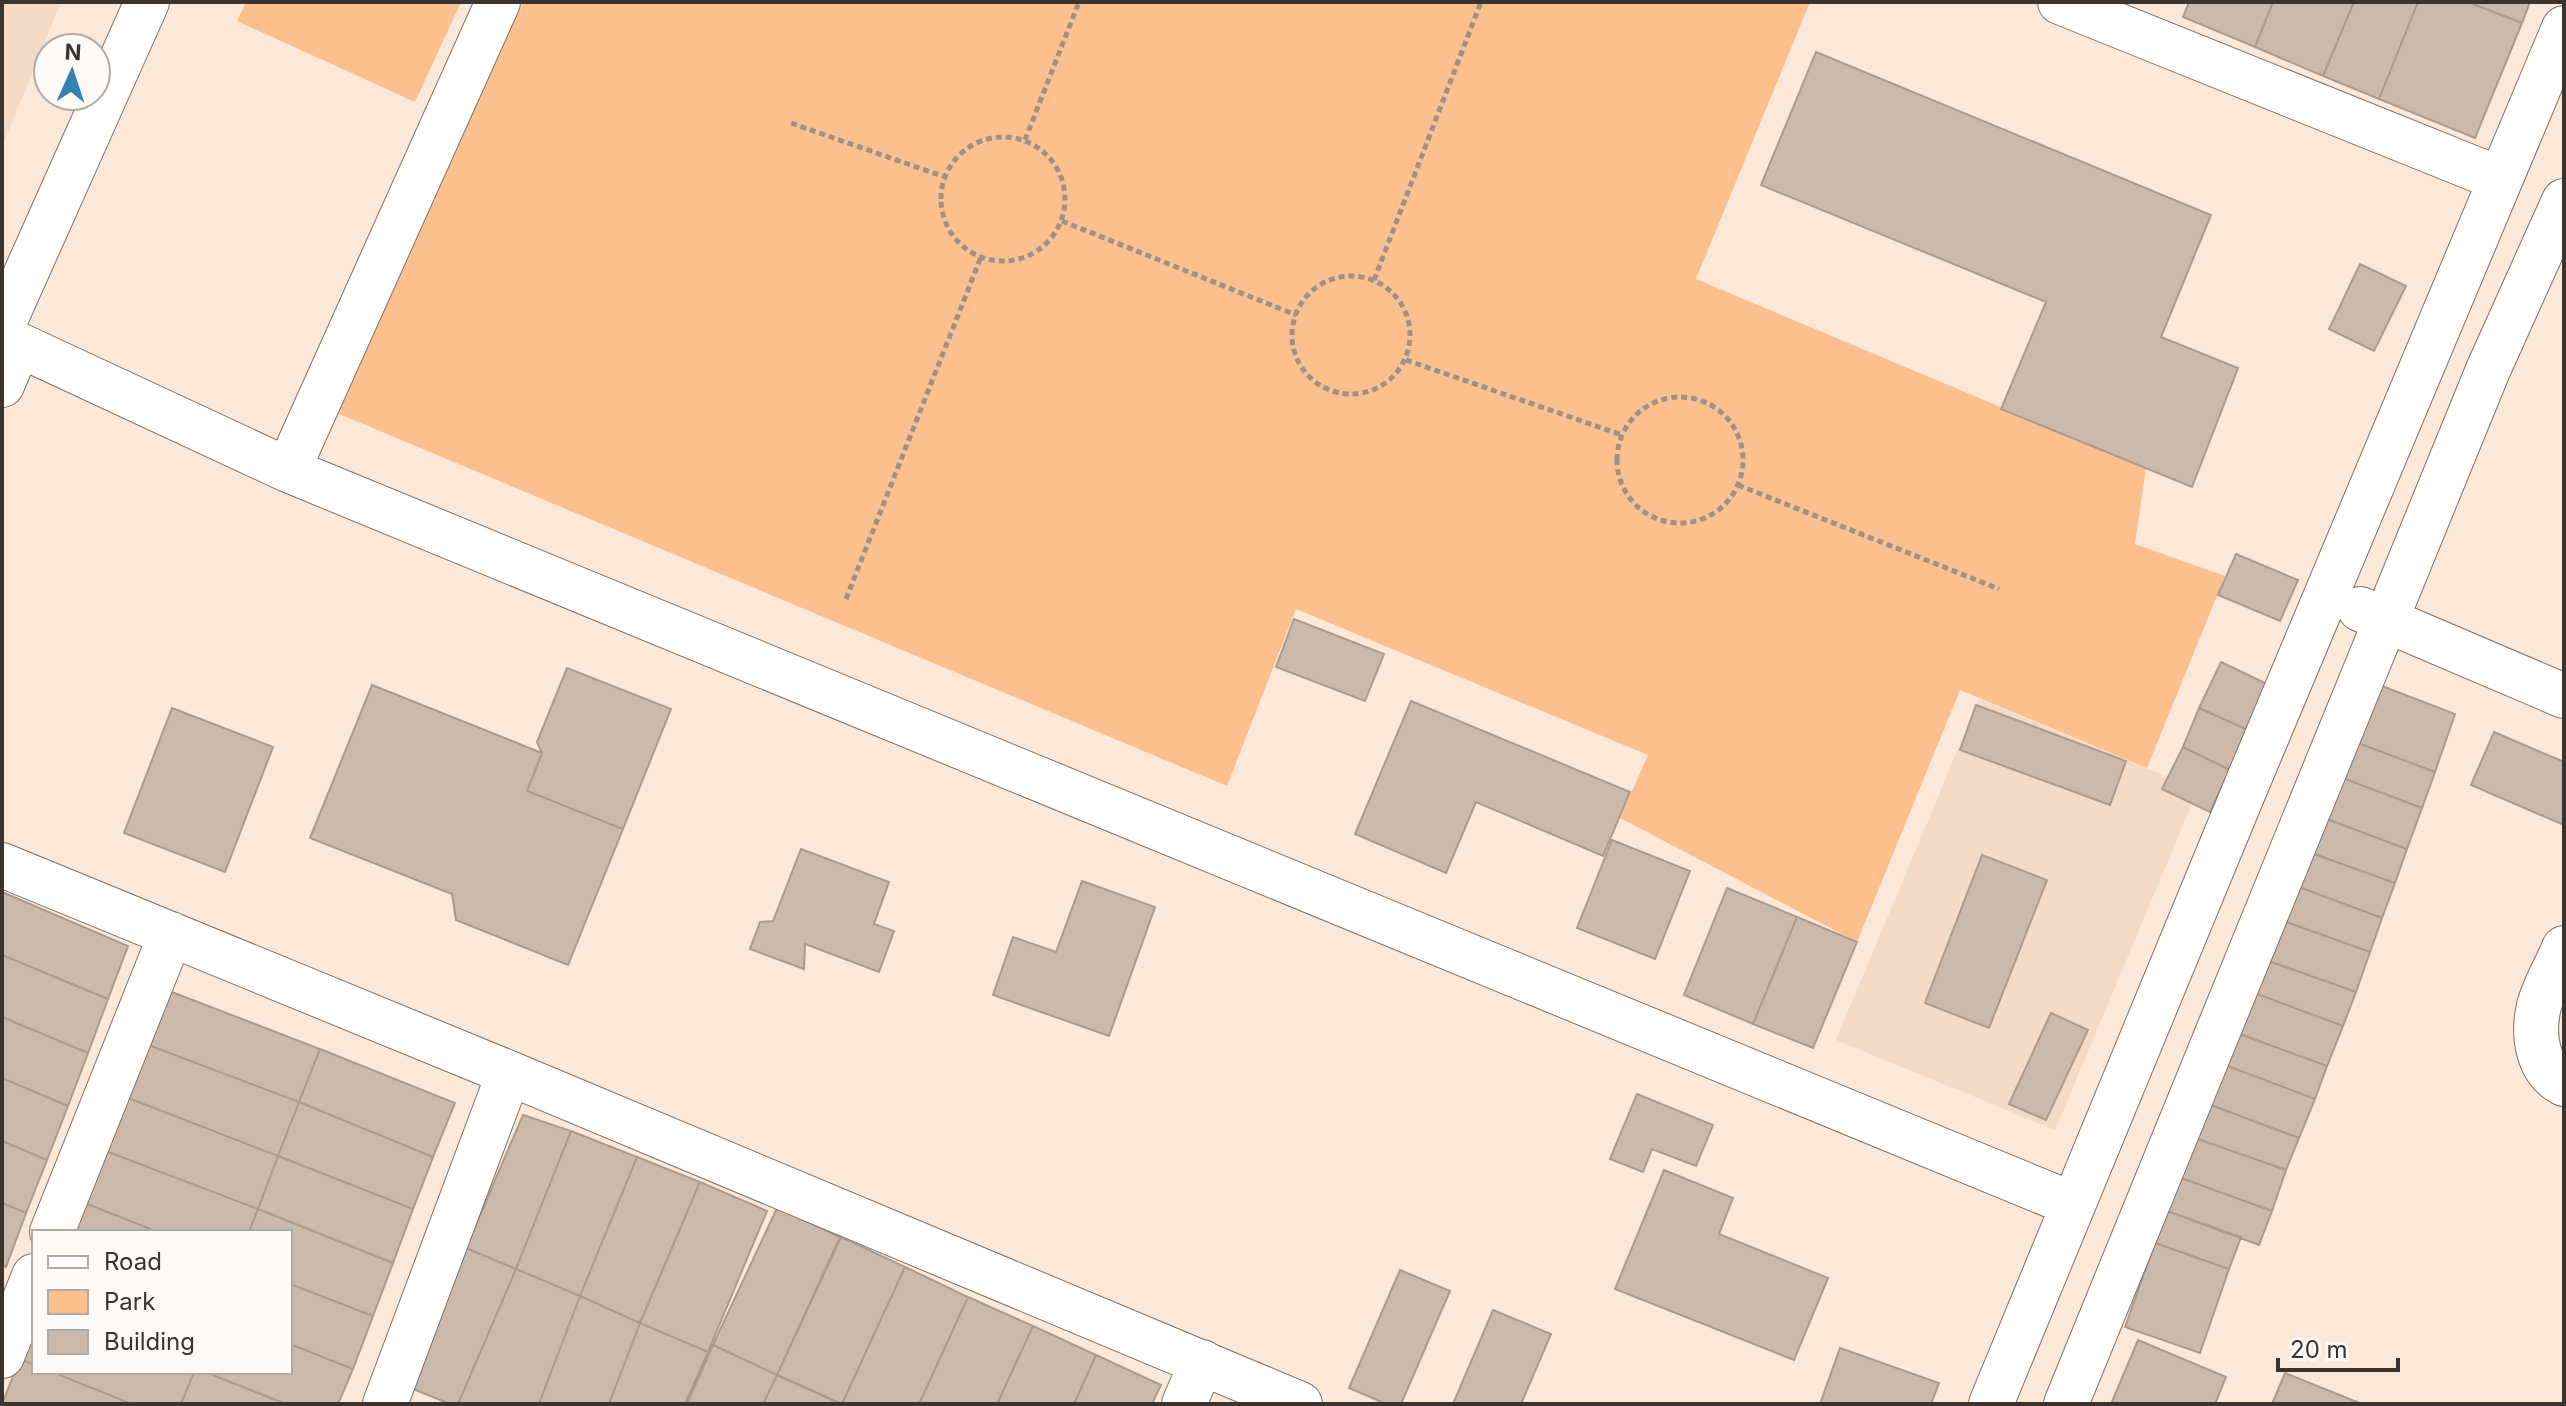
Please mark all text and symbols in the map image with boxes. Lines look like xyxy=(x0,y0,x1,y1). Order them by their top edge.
north arrow xyxy=(32,32,112,112)
text: N xyxy=(64,39,82,65)
legend xyxy=(32,1230,292,1374)
text: Road xyxy=(104,1247,162,1276)
text: Park xyxy=(104,1287,155,1316)
scale bar xyxy=(2278,1322,2398,1372)
text: Building xyxy=(104,1327,195,1356)
text: 20 m xyxy=(2290,1335,2348,1364)

